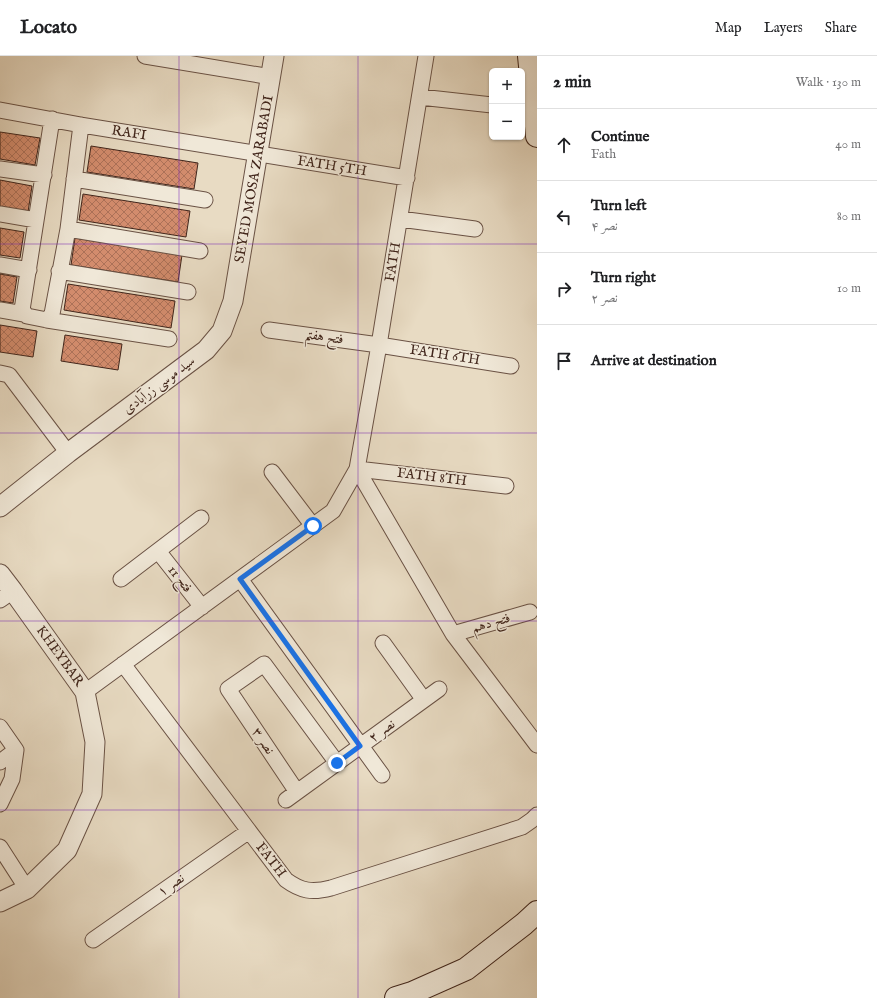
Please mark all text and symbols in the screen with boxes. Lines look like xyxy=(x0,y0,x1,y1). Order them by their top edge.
text: Locato xyxy=(20,16,77,40)
text: Map xyxy=(715,19,742,37)
text: Layers xyxy=(764,19,803,37)
text: Share xyxy=(825,19,857,37)
map controls xyxy=(489,68,525,140)
button: + xyxy=(489,68,525,104)
text: 2 min xyxy=(553,72,591,93)
text: Walk · 130 m xyxy=(796,74,861,91)
street label: SEYED MOSA ZARABADI xyxy=(230,94,278,264)
button: − xyxy=(489,104,525,140)
street label: RAFI xyxy=(110,121,148,145)
text: Continue xyxy=(591,127,649,146)
icon: ahead xyxy=(553,134,575,156)
text: 40 m xyxy=(835,136,861,153)
text: Fath xyxy=(591,146,616,163)
street label: FATH 5TH xyxy=(296,152,368,180)
text: Turn left xyxy=(591,196,647,215)
icon: left xyxy=(553,206,575,228)
text: 80 m xyxy=(837,208,861,225)
text: نصر ۴ xyxy=(591,218,618,235)
street label: FATH xyxy=(381,241,405,283)
text: Turn right xyxy=(591,268,656,287)
icon: right xyxy=(553,278,575,300)
text: 10 m xyxy=(837,280,861,297)
text: نصر ۲ xyxy=(591,290,618,307)
street label: فتح هفتم xyxy=(303,325,345,353)
street label: FATH 6TH xyxy=(409,341,481,369)
icon: arrive xyxy=(553,350,575,372)
text: Arrive at destination xyxy=(591,351,717,370)
street label: سید موسی زرآبادی xyxy=(119,352,199,418)
street label: FATH 8TH xyxy=(396,464,468,490)
route start xyxy=(304,517,322,535)
street label: فتح 11 xyxy=(161,562,196,598)
street label: فتح دهم xyxy=(470,609,514,641)
street label: KHEYBAR xyxy=(32,622,88,690)
street label: نصر ۲ xyxy=(365,715,399,747)
street label: نصر ۳ xyxy=(247,724,279,758)
route end xyxy=(328,754,346,772)
street label: FATH xyxy=(252,839,290,881)
street label: ۱ نصر xyxy=(154,869,188,901)

